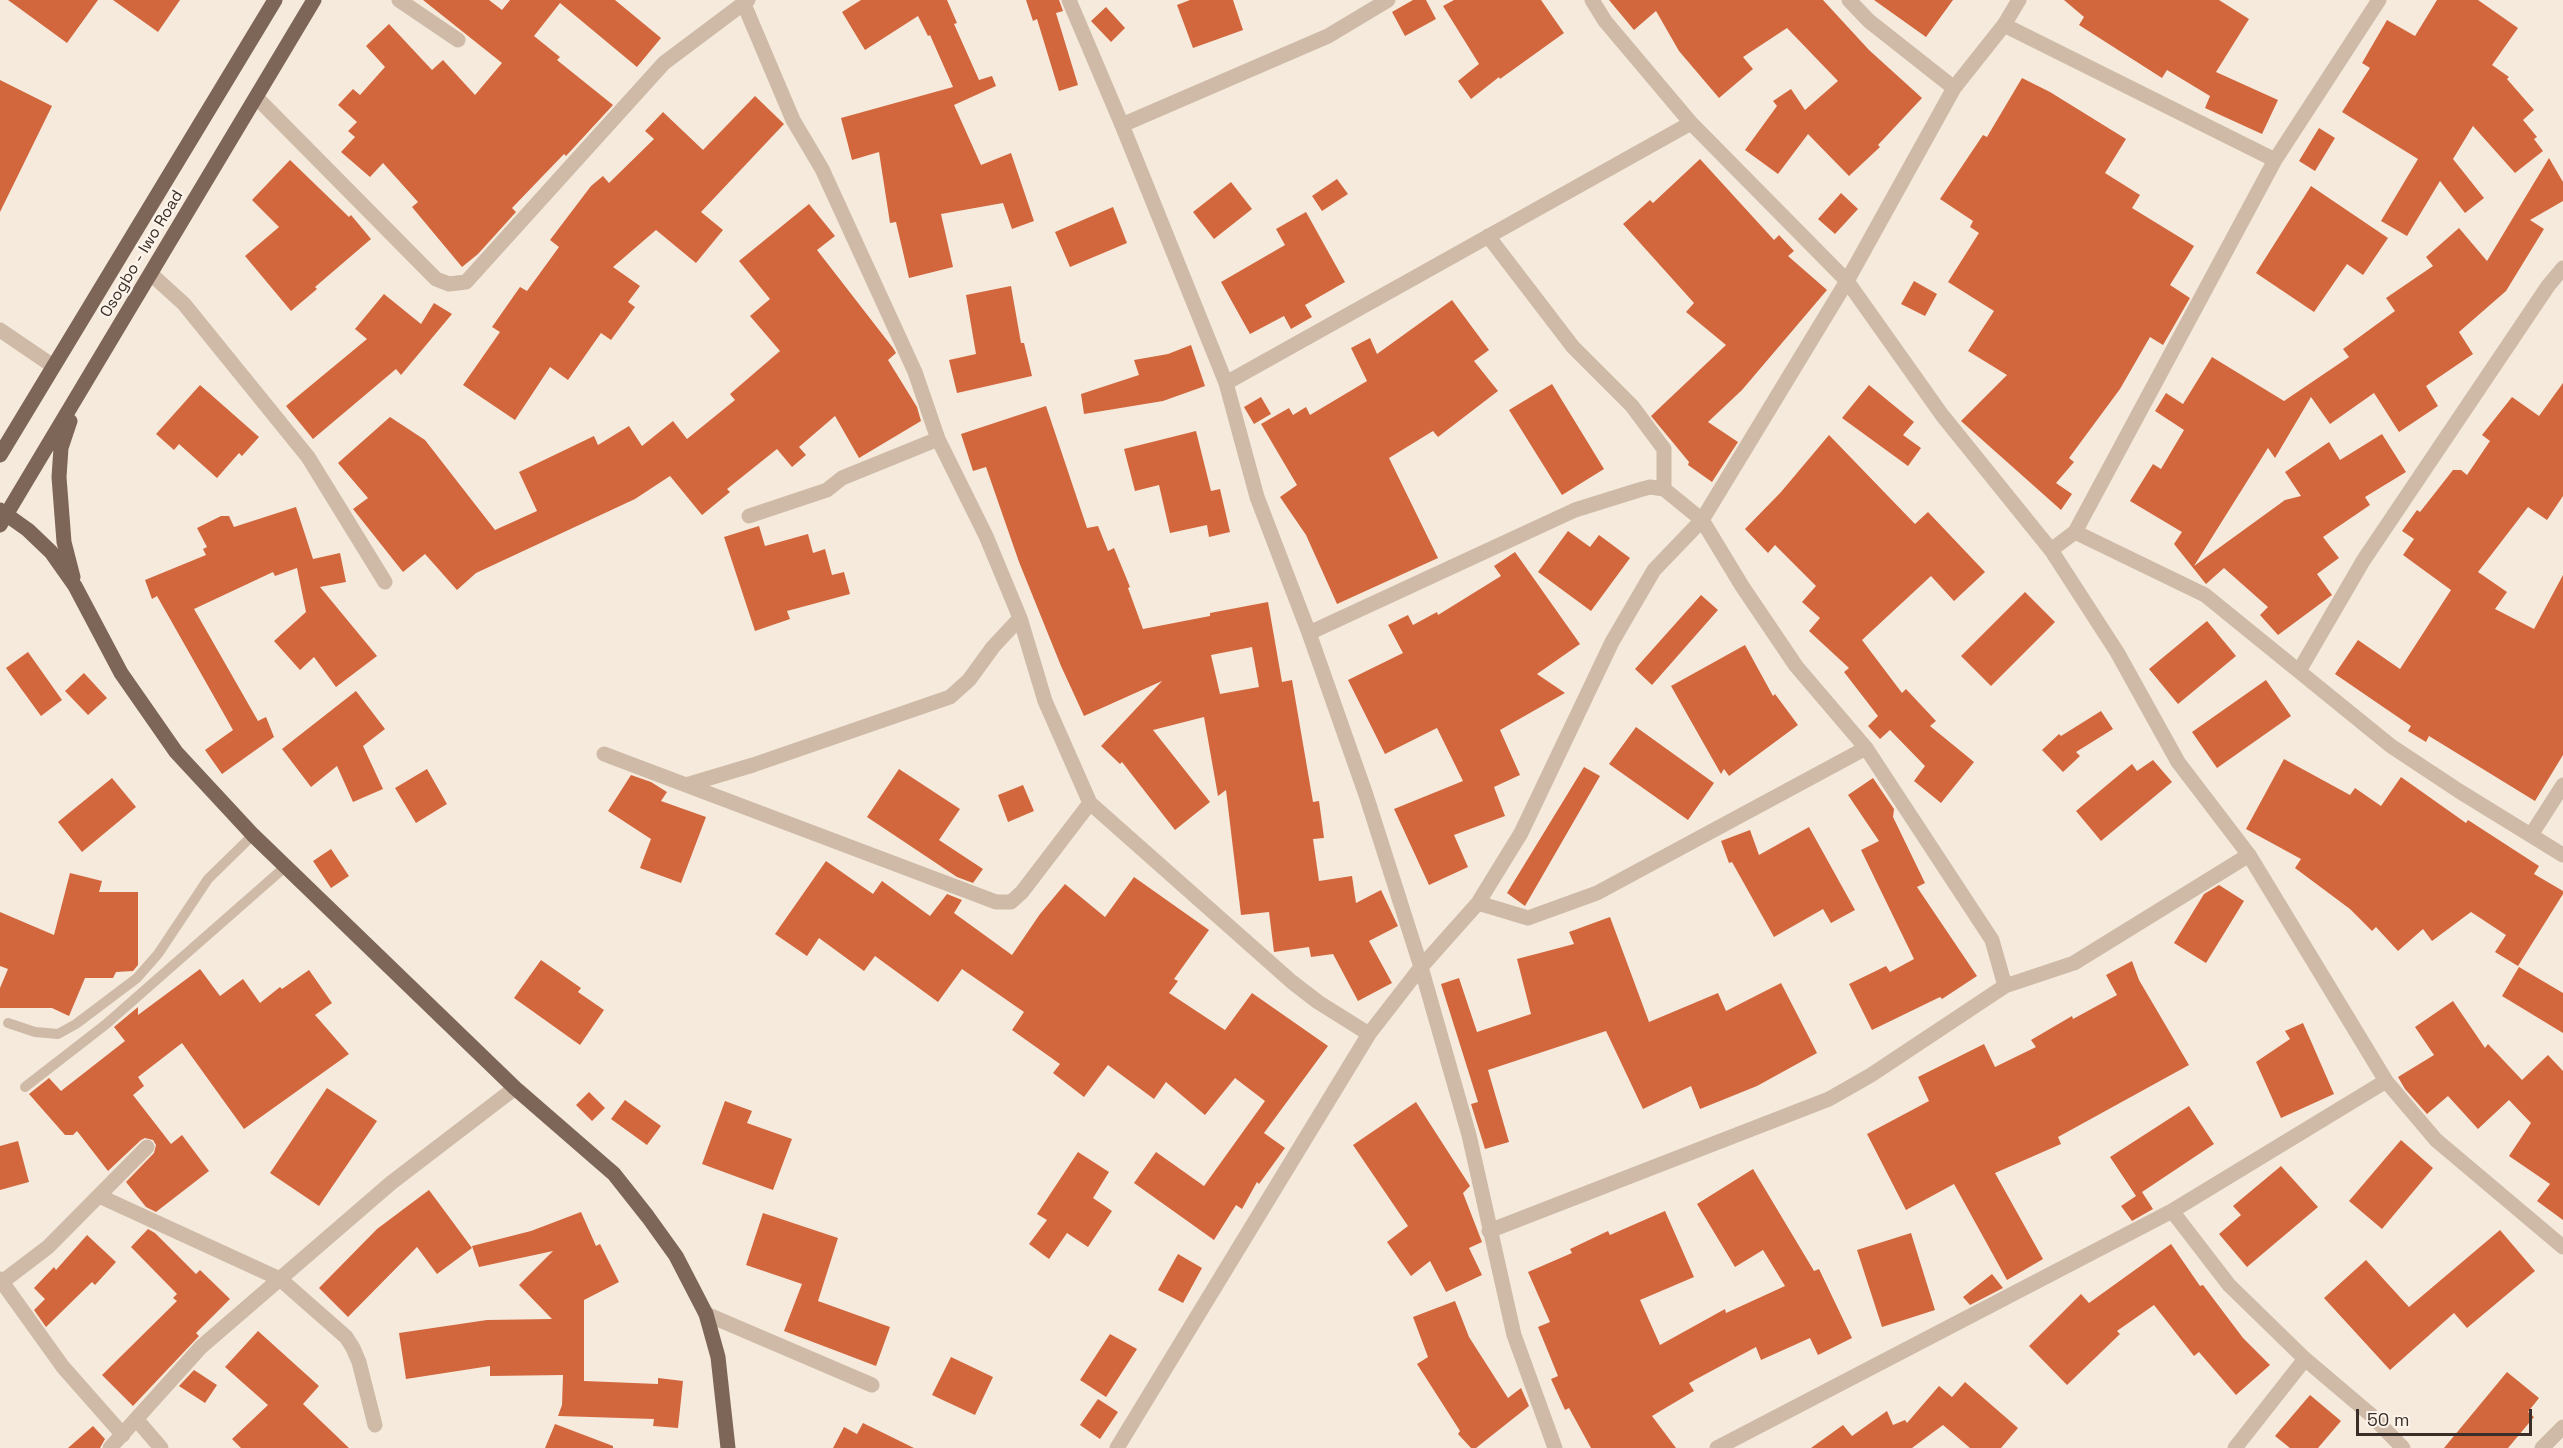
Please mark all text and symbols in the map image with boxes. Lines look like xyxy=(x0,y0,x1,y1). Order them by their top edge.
street label: Osogbo - Iwo Road xyxy=(96,187,188,321)
scale bar xyxy=(2359,1397,2534,1435)
text: 50 m xyxy=(2367,1408,2409,1431)

